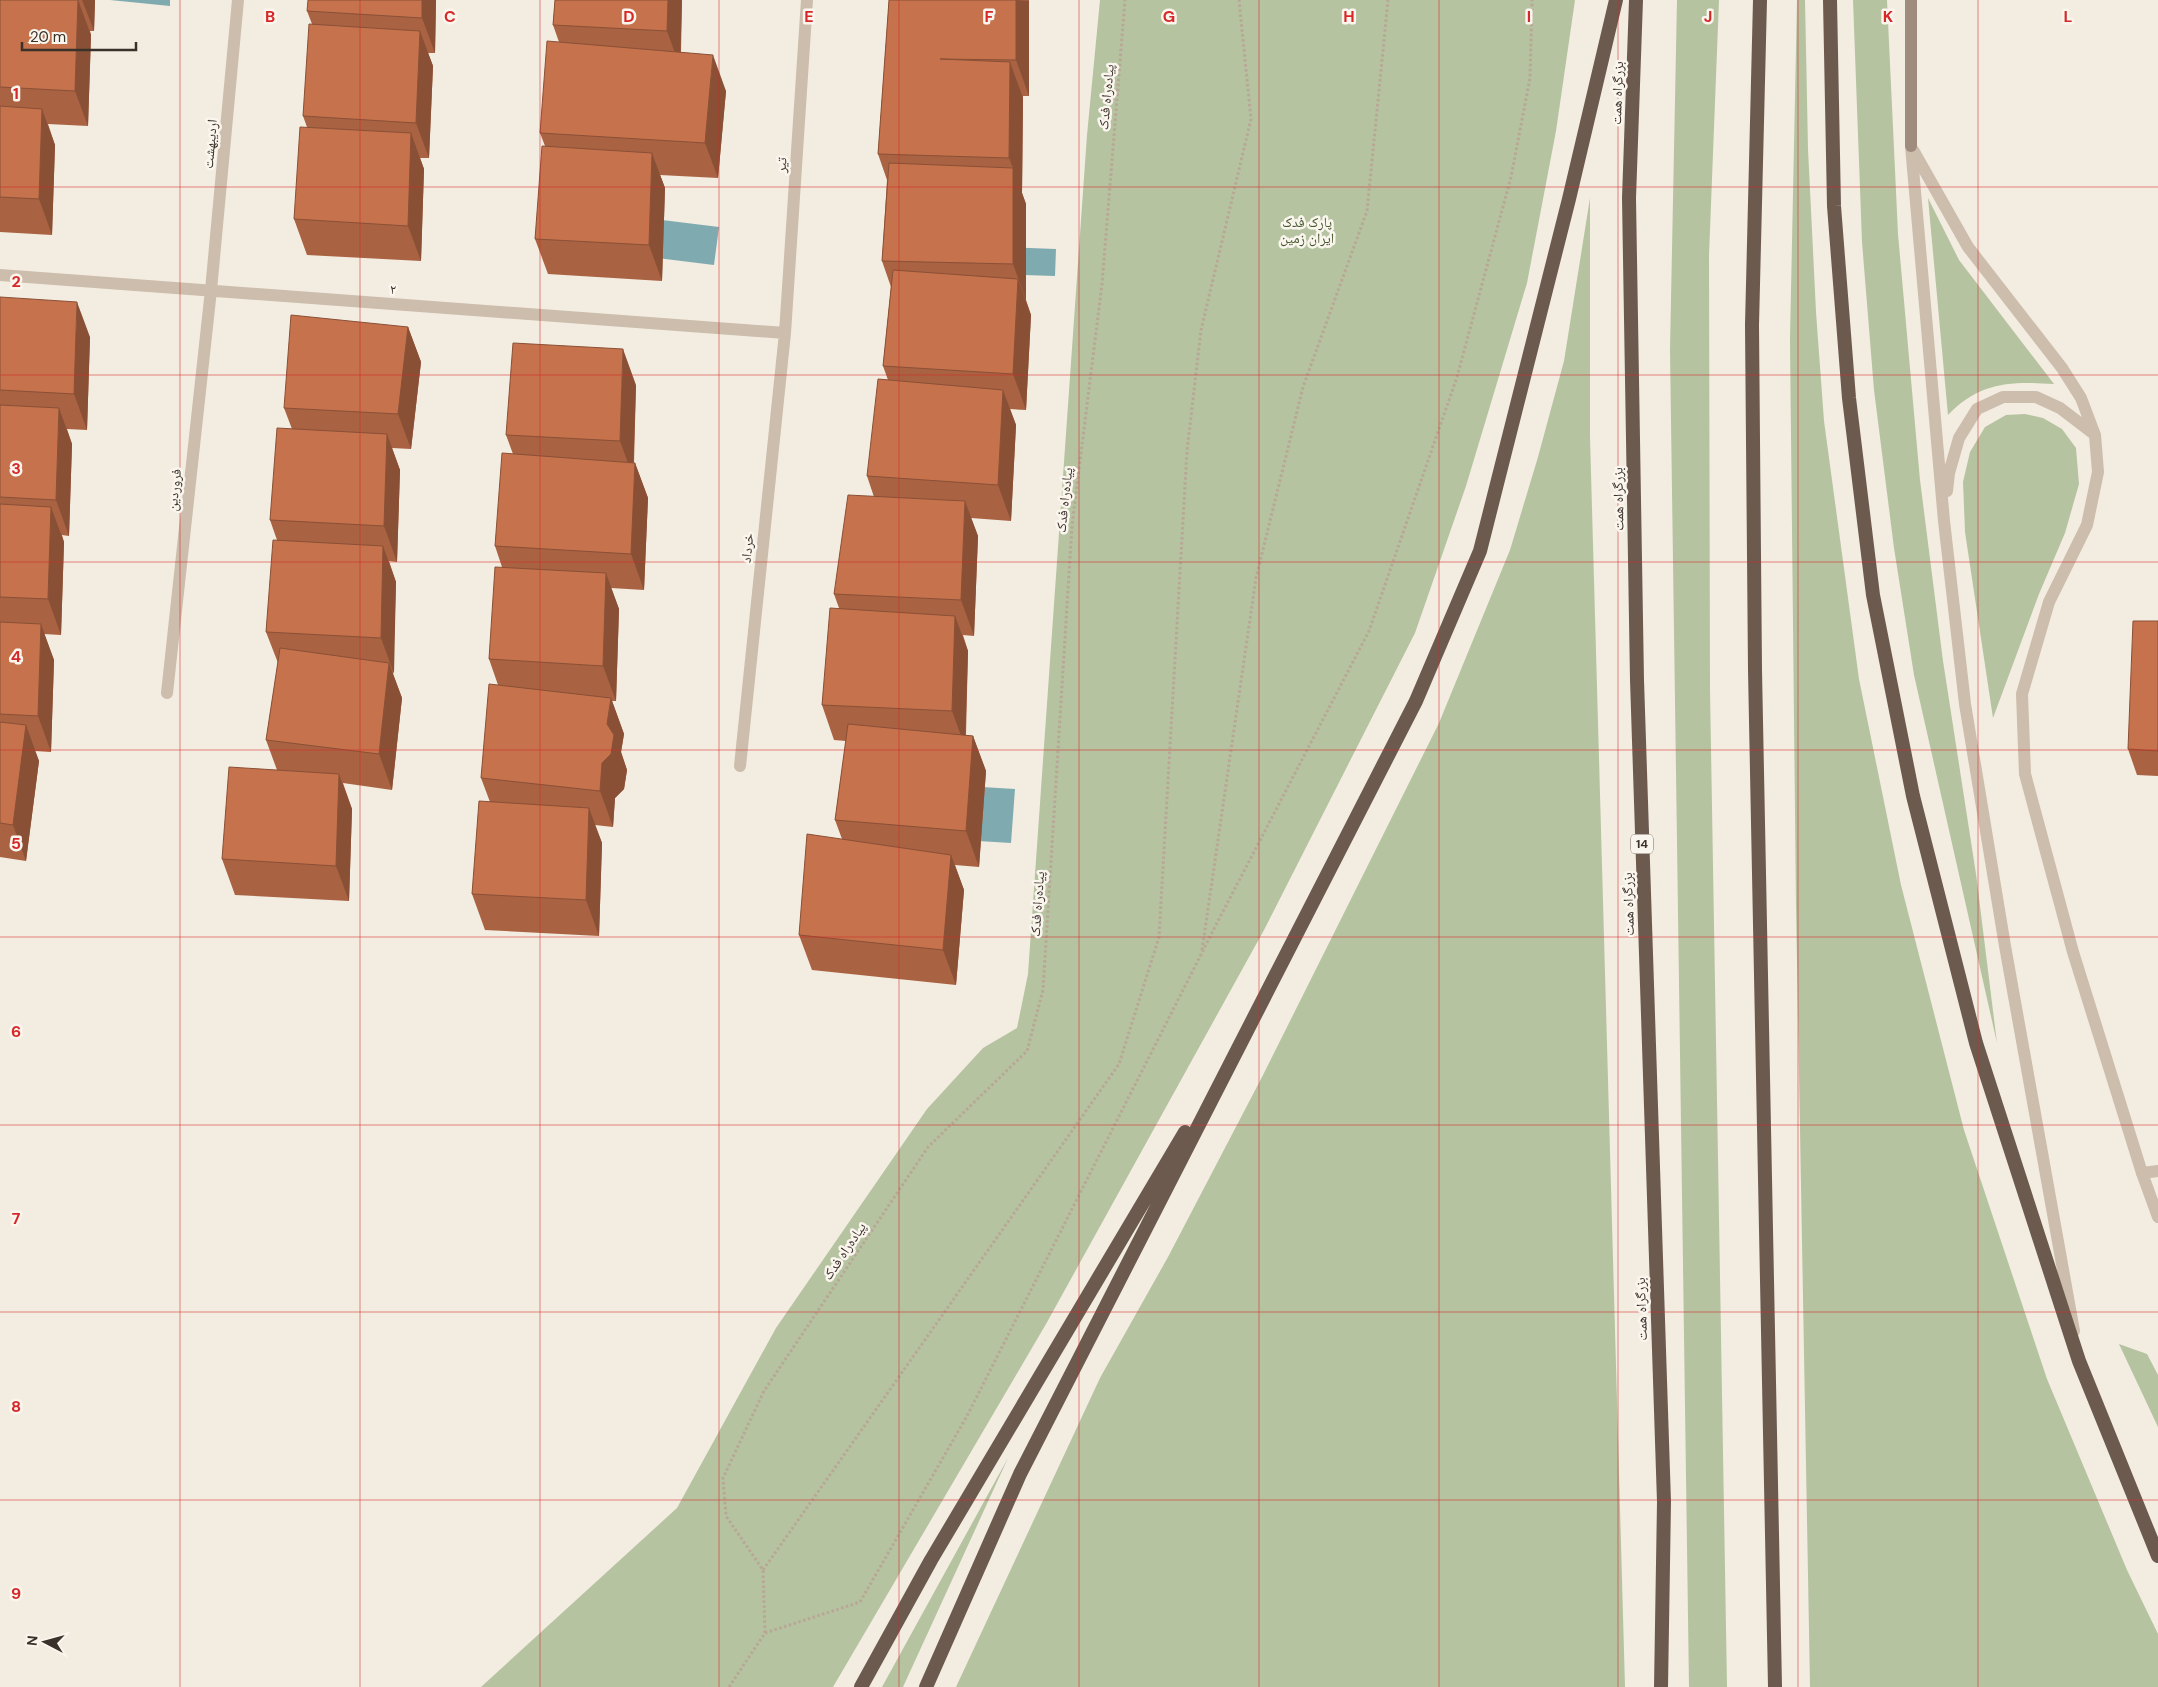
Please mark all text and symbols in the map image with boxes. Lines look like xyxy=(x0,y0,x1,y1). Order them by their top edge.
text: B xyxy=(265,6,275,27)
text: C xyxy=(444,6,456,27)
text: D xyxy=(623,6,635,27)
text: E xyxy=(804,6,814,27)
text: F xyxy=(985,6,994,27)
text: G xyxy=(1163,6,1175,27)
text: H xyxy=(1343,6,1355,27)
text: I xyxy=(1527,6,1531,27)
text: J xyxy=(1704,6,1712,27)
text: K xyxy=(1883,6,1894,27)
text: L xyxy=(2064,6,2073,27)
scale bar xyxy=(22,20,136,52)
text: 20 m xyxy=(30,27,66,47)
street label: بزرگراه همت xyxy=(1607,61,1627,125)
street label: پیاده‌راه فدک xyxy=(1094,63,1118,131)
text: 1 xyxy=(13,83,19,104)
street label: اردیبهشت xyxy=(199,119,221,169)
street label: تیر xyxy=(771,156,791,174)
park label: پارک فدک ایران زمین xyxy=(1280,213,1334,247)
text: 2 xyxy=(11,271,21,292)
street label: ۲ xyxy=(389,280,397,298)
text: 3 xyxy=(11,458,21,479)
street label: پیاده‌راه فدک xyxy=(1052,466,1077,534)
street label: بزرگراه همت xyxy=(1608,467,1628,531)
street label: فروردین xyxy=(163,468,185,512)
street label: خرداد xyxy=(737,532,758,564)
text: 4 xyxy=(11,646,21,667)
text: 5 xyxy=(11,833,21,854)
road number: 14 xyxy=(1631,834,1653,854)
street label: پیاده‌راه فدک xyxy=(1026,870,1048,937)
street label: بزرگراه همت xyxy=(1618,872,1638,936)
text: 6 xyxy=(11,1021,21,1042)
text: 7 xyxy=(12,1208,21,1229)
street label: پیاده‌راه فدک xyxy=(818,1219,870,1283)
street label: بزرگراه همت xyxy=(1631,1277,1651,1341)
text: 8 xyxy=(11,1396,21,1417)
text: 9 xyxy=(11,1583,21,1604)
north arrow xyxy=(20,1617,70,1667)
text: N xyxy=(23,1635,42,1647)

